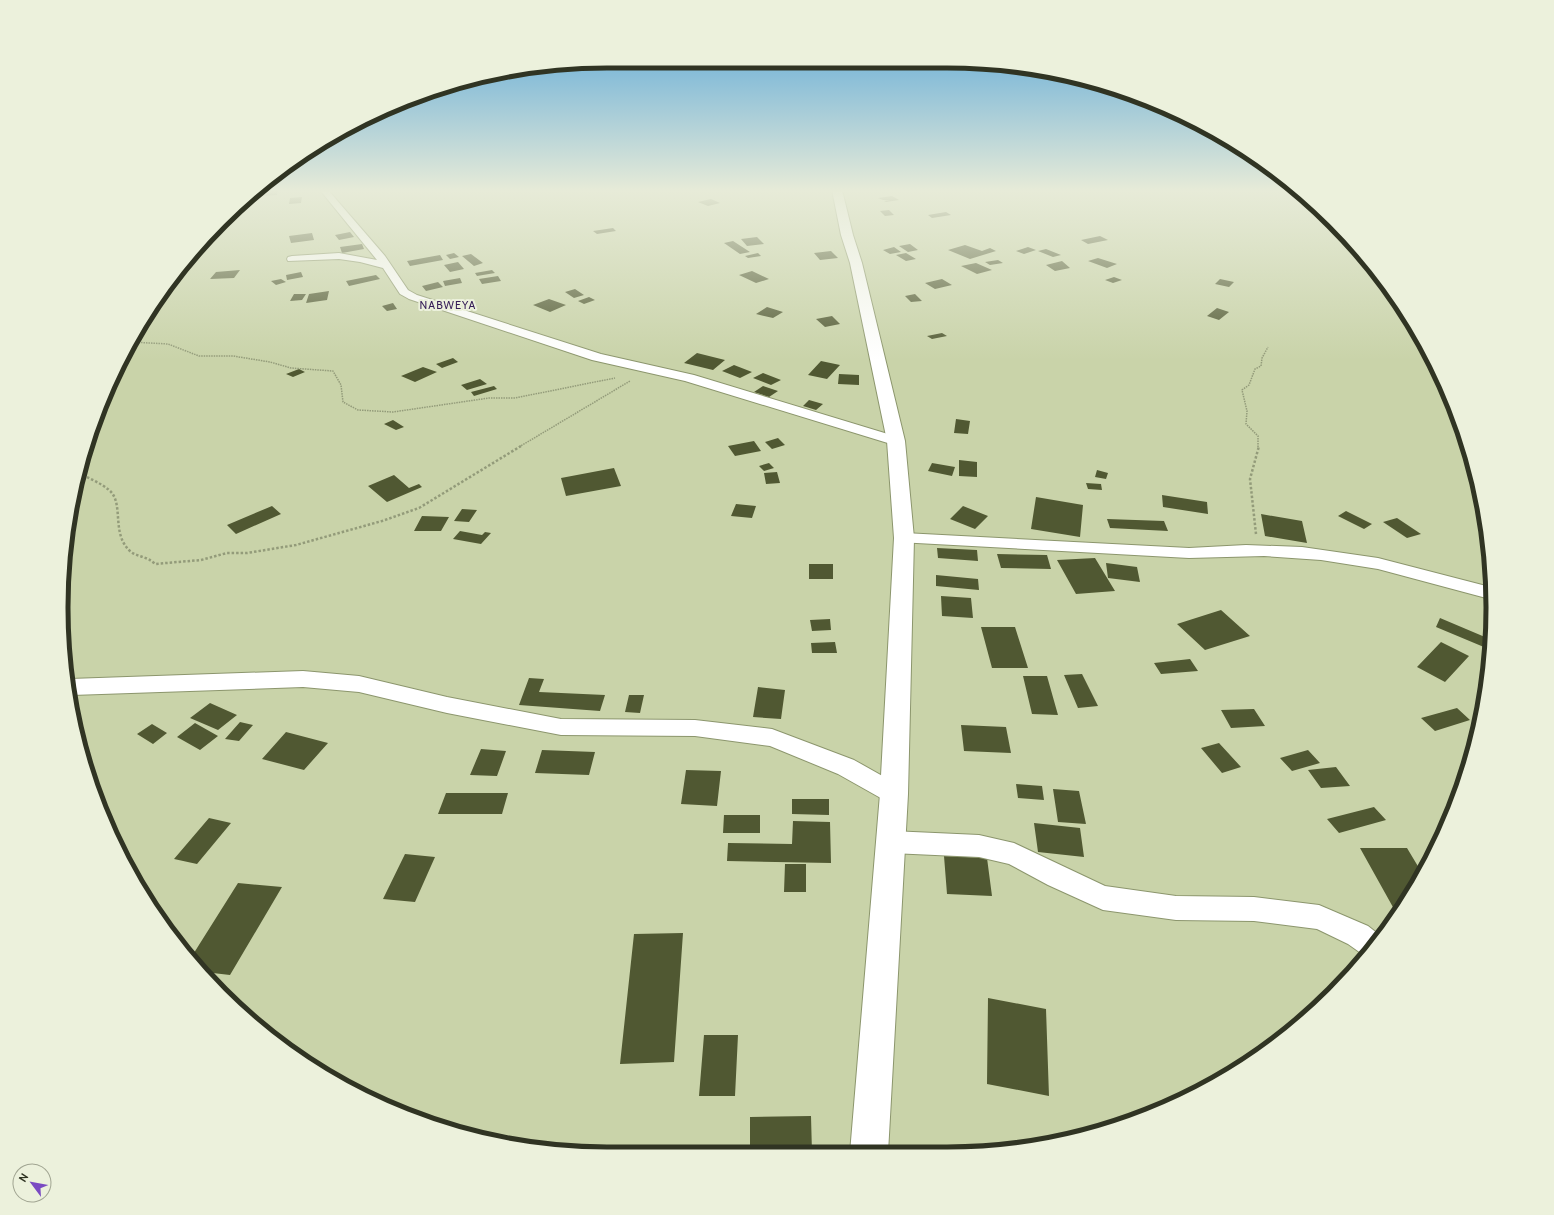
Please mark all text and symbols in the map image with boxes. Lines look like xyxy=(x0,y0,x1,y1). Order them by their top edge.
district label: NABWEYA xyxy=(420,298,476,312)
north arrow xyxy=(12,1163,52,1203)
text: N xyxy=(16,1171,32,1185)

